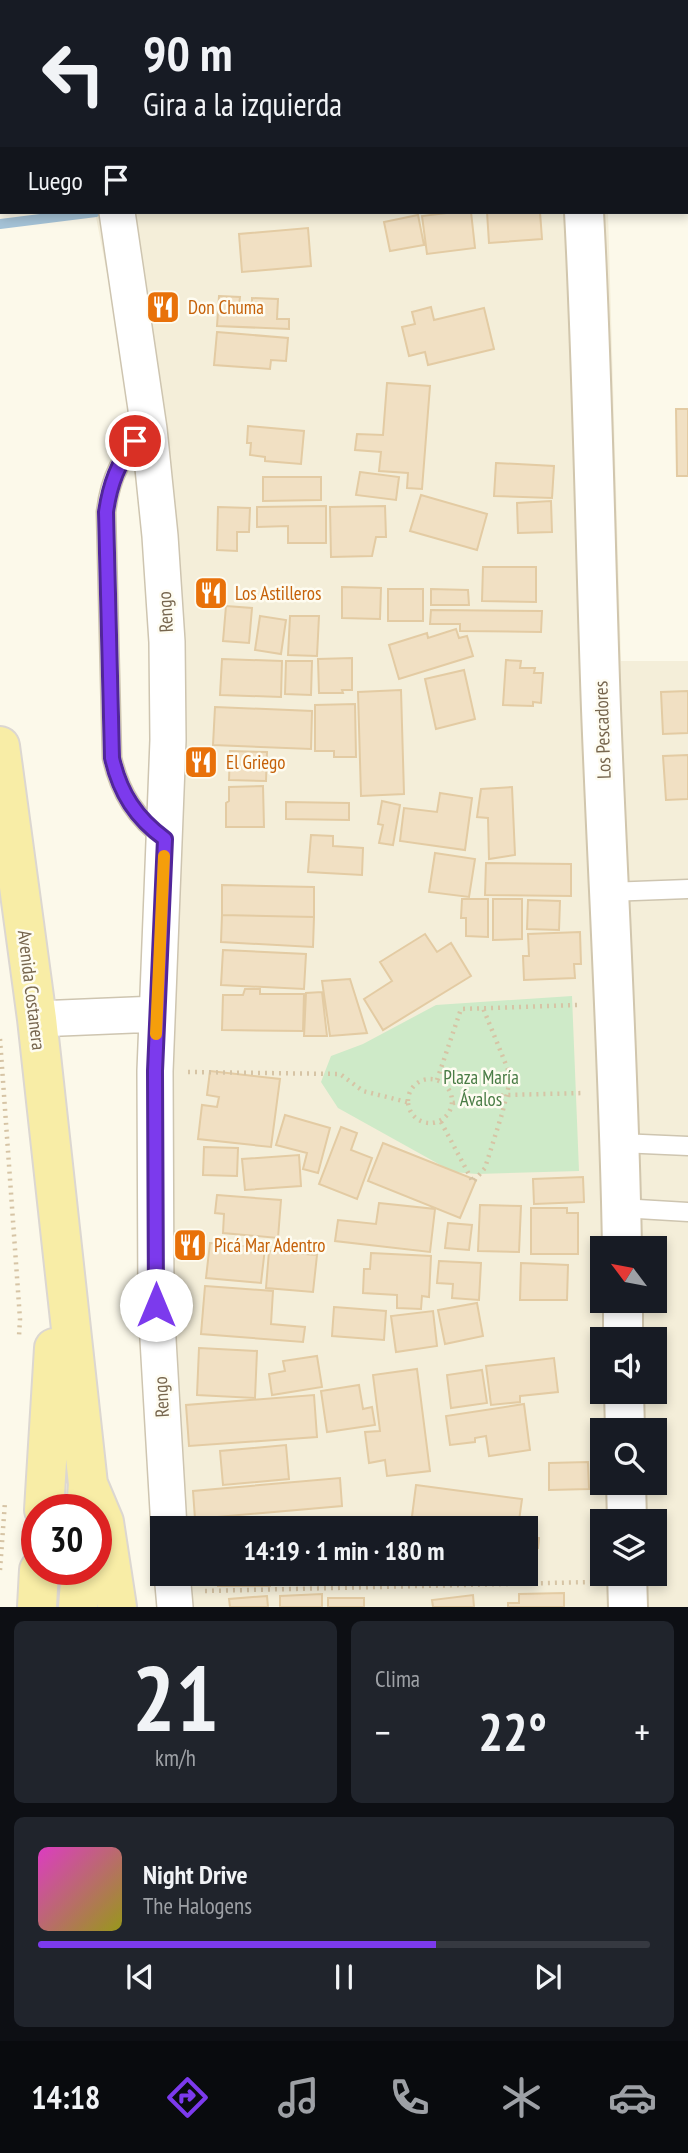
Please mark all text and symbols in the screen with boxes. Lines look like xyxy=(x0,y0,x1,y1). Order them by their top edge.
text: 90 m xyxy=(143,21,232,85)
icon: left xyxy=(28,28,119,119)
text: Gira a la izquierda xyxy=(143,83,342,125)
icon: arrive xyxy=(97,161,135,199)
text: Luego xyxy=(28,164,83,197)
restaurant icon: Don Chuma xyxy=(144,288,182,326)
place label: Don Chuma xyxy=(188,295,264,319)
pin xyxy=(105,411,165,471)
icon: arrive xyxy=(116,422,154,460)
restaurant icon: Los Astilleros xyxy=(192,574,230,612)
place label: Los Astilleros xyxy=(235,581,322,605)
street label: Rengo xyxy=(152,591,178,633)
street label: Los Pescadores xyxy=(588,680,616,780)
restaurant icon: El Griego xyxy=(182,743,220,781)
place label: El Griego xyxy=(226,750,285,774)
street label: Avenida Costanera xyxy=(13,929,51,1051)
park label: Plaza María Ávalos xyxy=(443,1065,519,1111)
restaurant icon: Picá Mar Adentro xyxy=(171,1226,209,1264)
place label: Picá Mar Adentro xyxy=(214,1233,326,1257)
north arrow xyxy=(590,1236,667,1312)
map controls xyxy=(590,1236,667,1586)
position arrow xyxy=(119,1268,193,1342)
button: sound xyxy=(590,1327,667,1404)
street label: Rengo xyxy=(148,1376,174,1418)
button: search xyxy=(590,1418,667,1495)
speed limit sign: 30 xyxy=(21,1494,112,1585)
button: layers xyxy=(590,1509,667,1586)
text: 14:19 · 1 min · 180 m xyxy=(244,1534,444,1567)
text: 21 xyxy=(132,1638,219,1756)
text: Clima xyxy=(375,1664,420,1693)
text: 22° xyxy=(478,1698,547,1765)
text: − xyxy=(375,1707,391,1756)
text: + xyxy=(634,1707,650,1756)
text: km/h xyxy=(155,1743,196,1772)
text: Night Drive xyxy=(143,1858,248,1891)
text: The Halogens xyxy=(143,1891,252,1920)
icon: previous xyxy=(121,1958,159,1996)
icon: pause xyxy=(325,1958,363,1996)
icon: next xyxy=(529,1958,567,1996)
icon: directions xyxy=(163,2073,212,2122)
icon: music xyxy=(274,2073,323,2122)
icon: phone xyxy=(385,2073,434,2122)
icon: climate xyxy=(497,2073,546,2122)
icon: car xyxy=(608,2073,657,2122)
text: 14:18 xyxy=(31,2076,100,2118)

